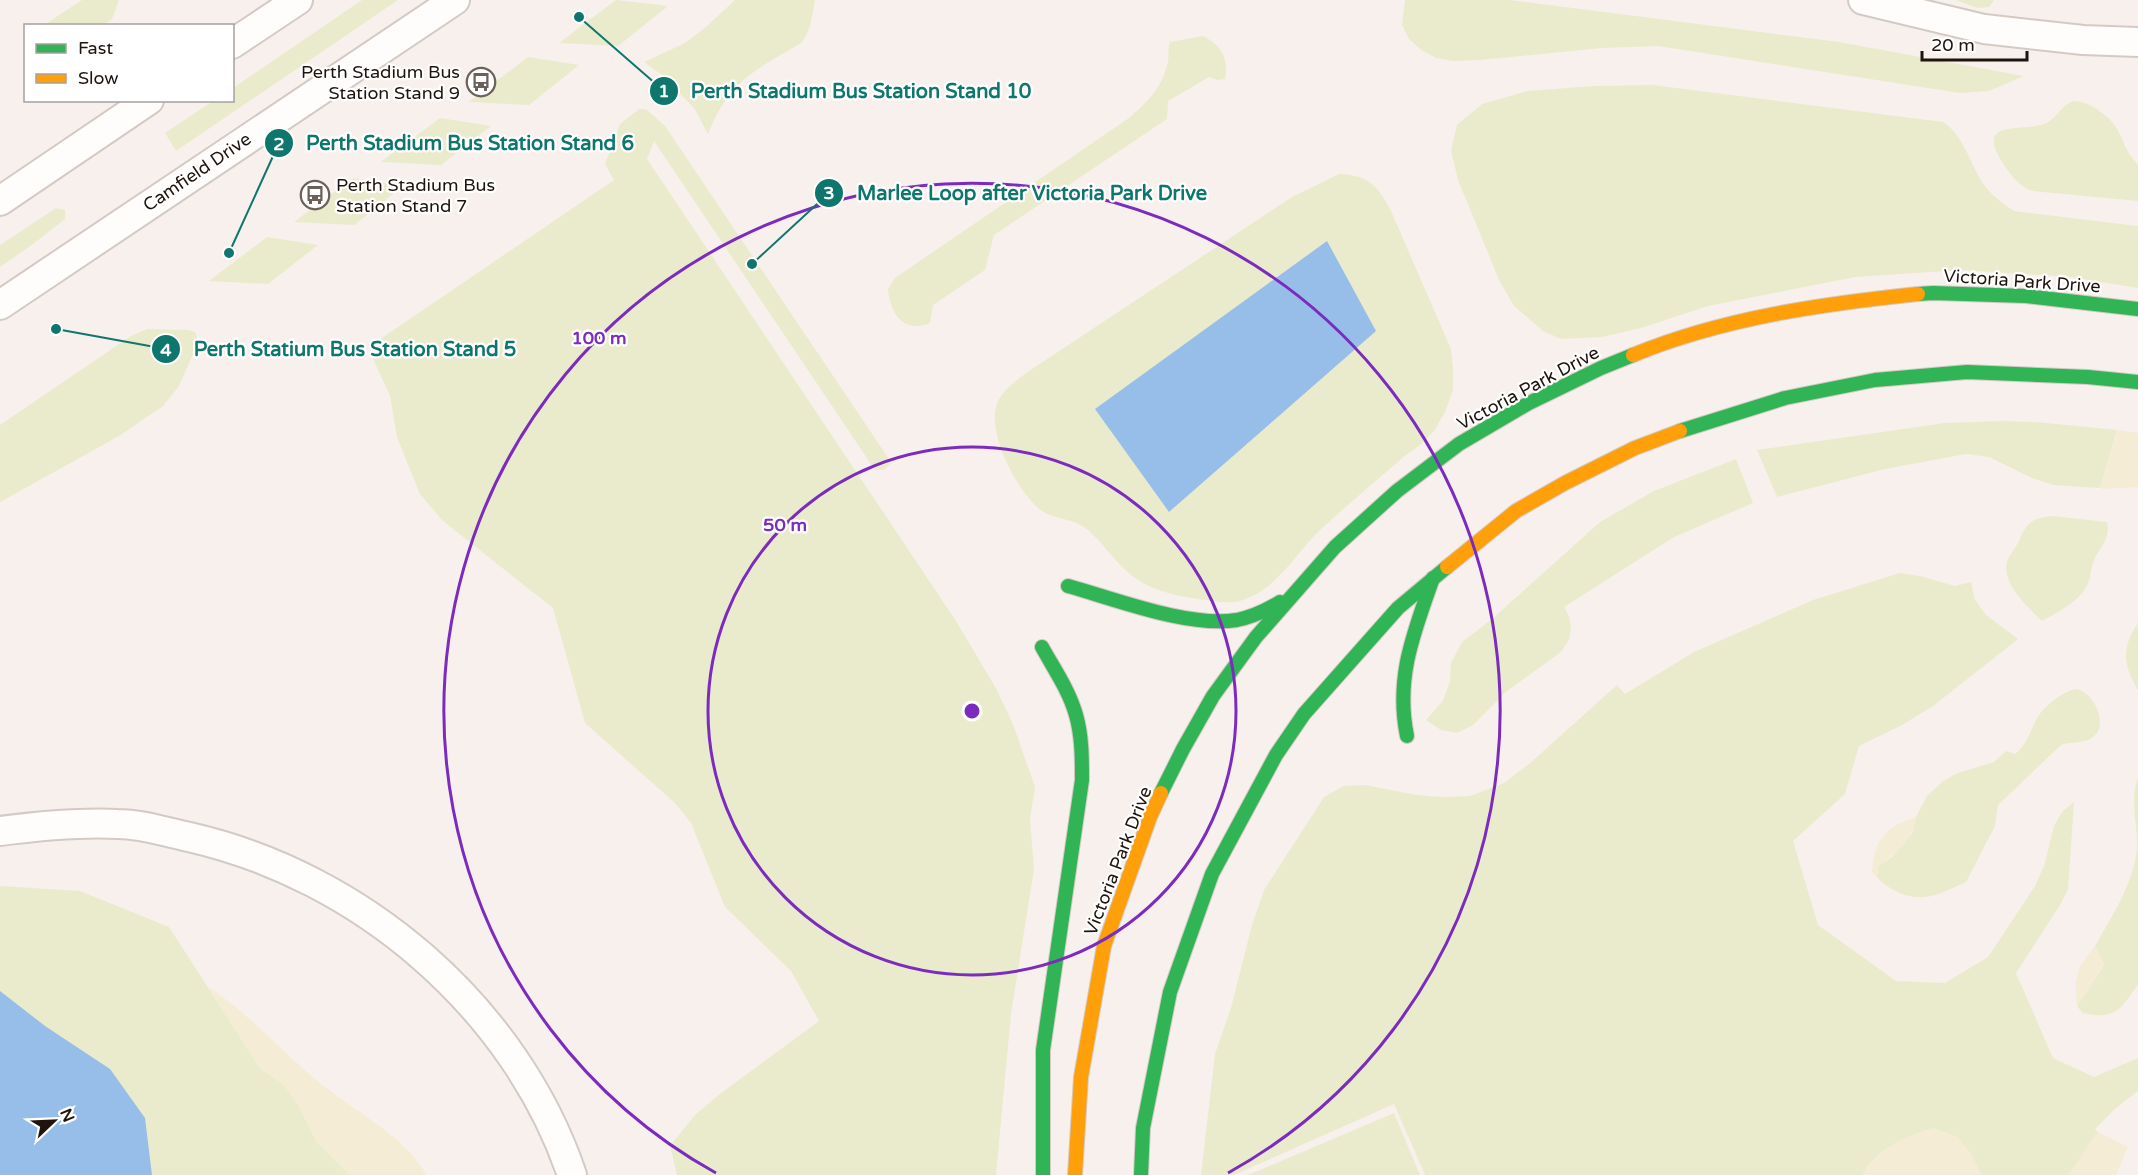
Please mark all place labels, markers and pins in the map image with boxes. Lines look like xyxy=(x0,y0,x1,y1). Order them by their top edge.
place label: Perth Stadium Bus Station Stand 9 xyxy=(301,61,460,104)
bus stop icon: Perth Stadium Bus Station Stand 9 xyxy=(465,66,497,98)
callout: Perth Stadium Bus Station Stand 10 xyxy=(649,72,1043,110)
callout: Perth Stadium Bus Station Stand 6 xyxy=(264,124,646,162)
place label: Perth Stadium Bus Station Stand 7 xyxy=(336,174,495,217)
callout: Marlee Loop after Victoria Park Drive xyxy=(814,174,1219,212)
bus stop icon: Perth Stadium Bus Station Stand 7 xyxy=(299,179,331,211)
callout: Perth Statium Bus Station Stand 5 xyxy=(151,330,528,368)
centre of rings xyxy=(962,701,982,721)

